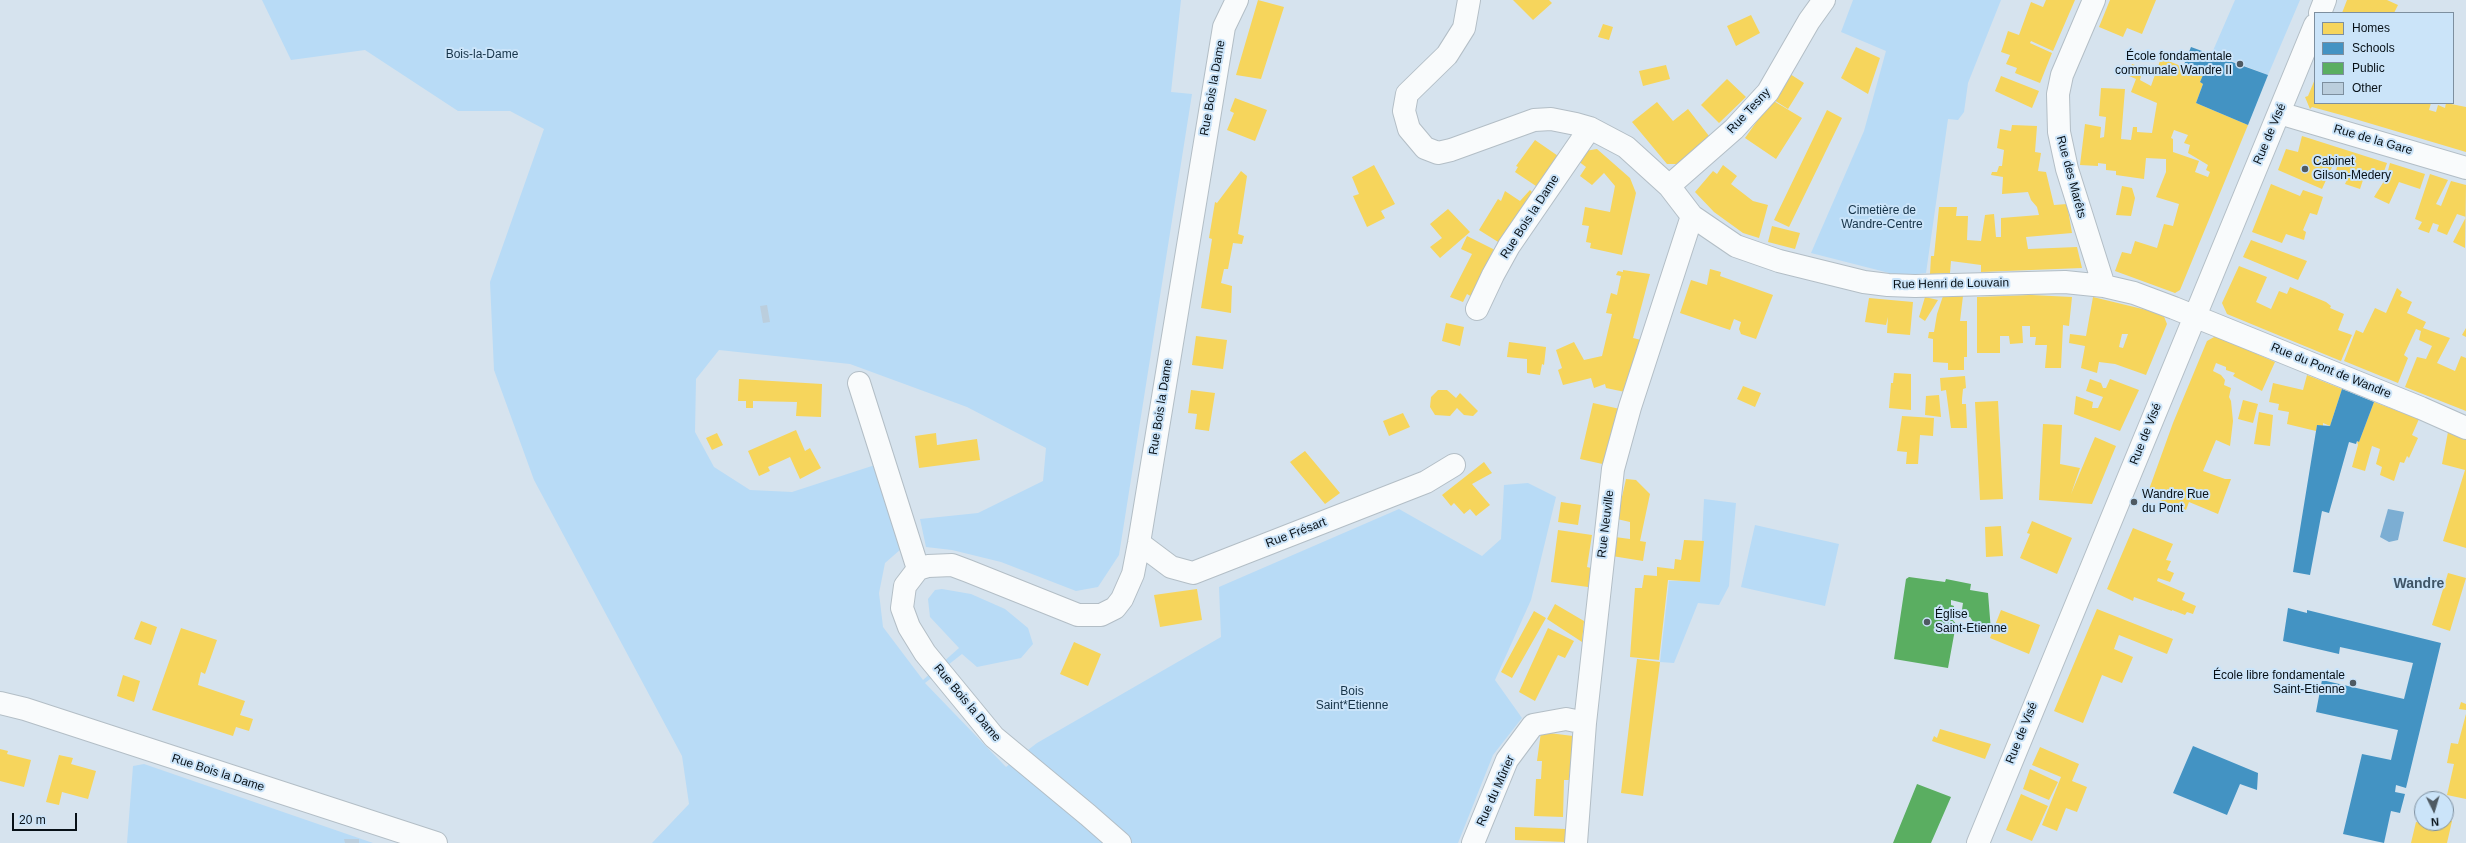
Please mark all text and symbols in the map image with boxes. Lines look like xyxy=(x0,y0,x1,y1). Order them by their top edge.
legend xyxy=(2314,12,2454,104)
text: Homes xyxy=(2352,21,2390,35)
street label: Rue Bois la Dame xyxy=(1198,39,1228,137)
text: Schools xyxy=(2352,41,2395,55)
park label: Bois-la-Dame xyxy=(446,48,518,62)
place label: École fondamentale communale Wandre II xyxy=(2115,50,2232,78)
marker: École fondamentale communale Wandre II xyxy=(2235,59,2245,69)
text: Public xyxy=(2352,61,2385,75)
text: Other xyxy=(2352,81,2382,95)
street label: Rue Tesny xyxy=(1724,85,1774,137)
street label: Rue de Visé xyxy=(2251,101,2289,167)
street label: Rue de la Gare xyxy=(2332,122,2414,158)
street label: Rue des Marêts xyxy=(2053,134,2089,220)
place label: Cabinet Gilson-Medery xyxy=(2313,155,2391,183)
marker: Cabinet Gilson-Medery xyxy=(2300,164,2310,174)
street label: Rue Bois la Dame xyxy=(1498,173,1562,261)
park label: Cimetière de Wandre-Centre xyxy=(1841,204,1923,232)
street label: Rue Henri de Louvain xyxy=(1893,276,2009,292)
street label: Rue du Pont de Wandre xyxy=(2269,340,2393,402)
street label: Rue Bois la Dame xyxy=(1146,358,1176,456)
street label: Rue de Visé xyxy=(2127,401,2165,467)
place label: Wandre Rue du Pont xyxy=(2142,488,2209,516)
street label: Rue Neuville xyxy=(1595,489,1617,559)
marker: Wandre Rue du Pont xyxy=(2129,497,2139,507)
street label: Rue Frésart xyxy=(1264,515,1328,551)
district label: Wandre xyxy=(2394,576,2444,592)
place label: Église Saint-Etienne xyxy=(1935,608,2007,636)
marker: Église Saint-Etienne xyxy=(1922,617,1932,627)
street label: Rue Bois la Dame xyxy=(930,661,1004,745)
place label: École libre fondamentale Saint-Etienne xyxy=(2213,669,2345,697)
marker: École libre fondamentale Saint-Etienne xyxy=(2348,678,2358,688)
park label: Bois Saint*Etienne xyxy=(1316,685,1388,713)
street label: Rue de Visé xyxy=(2003,700,2041,766)
street label: Rue Bois la Dame xyxy=(170,751,266,795)
street label: Rue du Mûrier xyxy=(1474,753,1518,829)
north arrow xyxy=(2414,791,2454,831)
scale bar xyxy=(14,805,79,831)
text: 20 m xyxy=(19,813,46,827)
text: N xyxy=(2430,816,2439,828)

